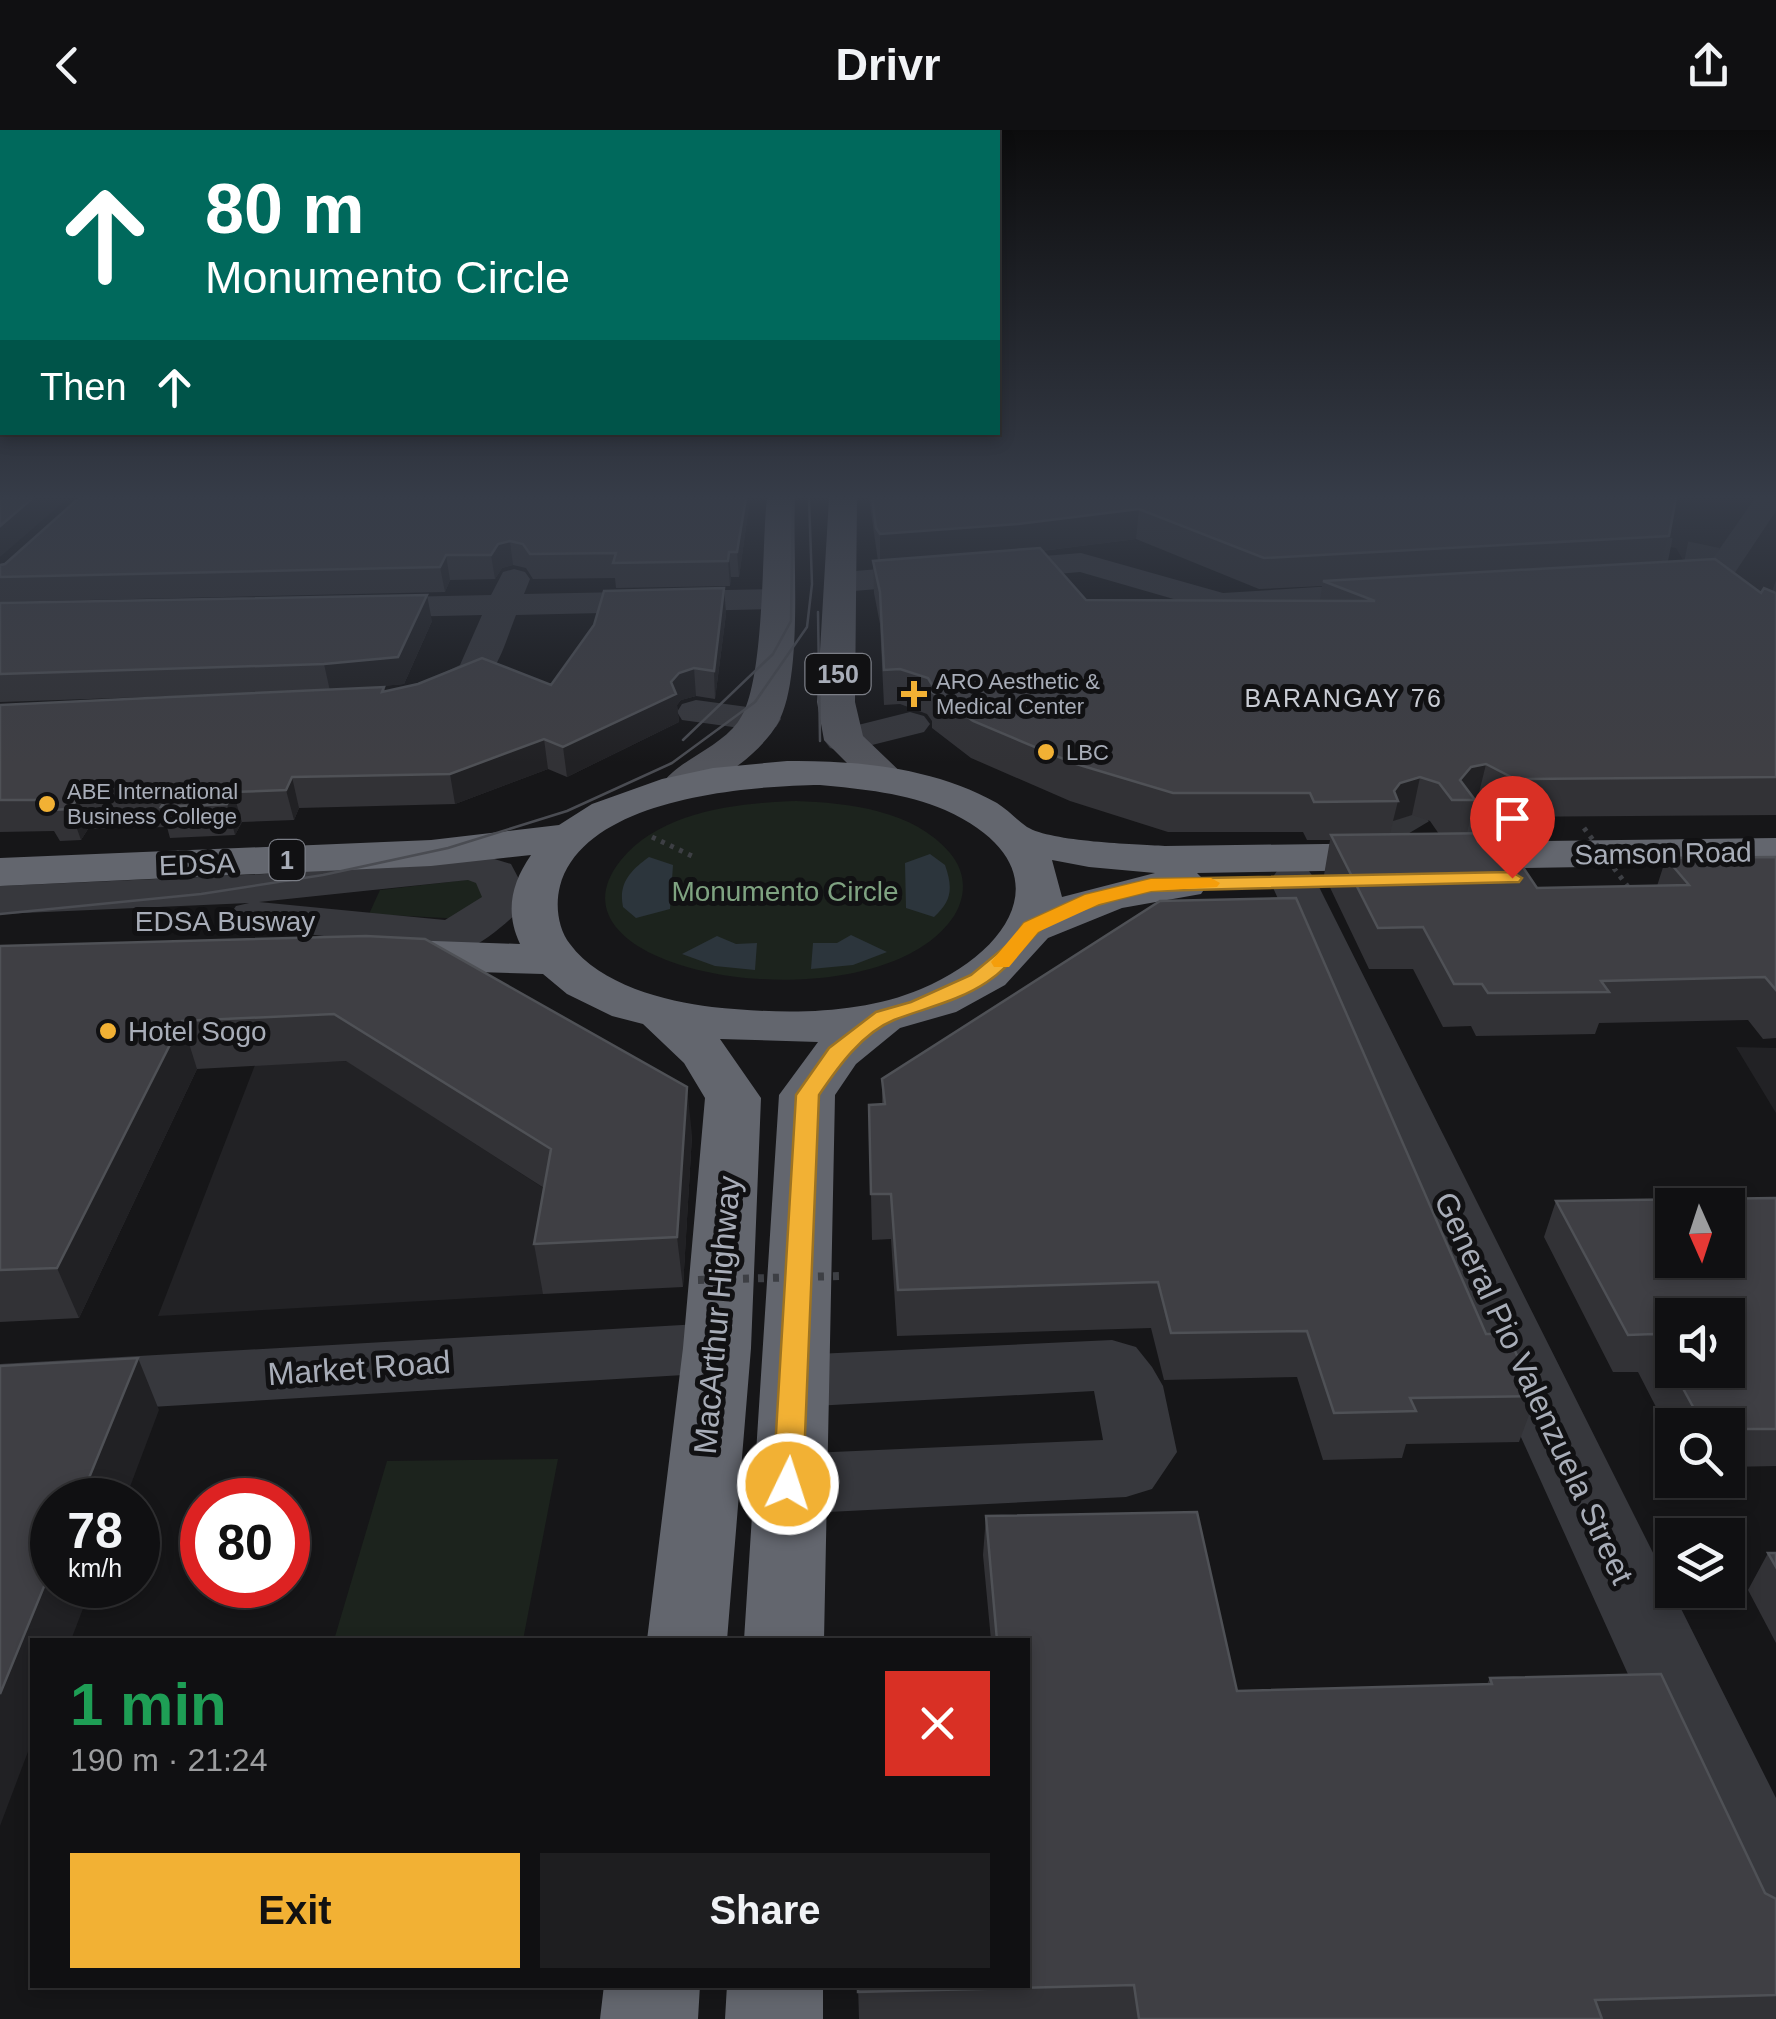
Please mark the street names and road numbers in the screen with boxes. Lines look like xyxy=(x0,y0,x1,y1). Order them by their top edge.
road number: 150 xyxy=(806,654,870,694)
street label: Samson Road xyxy=(1574,836,1752,871)
road number: 1 xyxy=(270,840,304,880)
street label: EDSA xyxy=(158,848,236,881)
street label: EDSA Busway xyxy=(135,906,315,937)
street label: MacArthur Highway xyxy=(687,1174,747,1456)
street label: General Pio Valenzuela Street xyxy=(1427,1186,1641,1590)
street label: Market Road xyxy=(266,1344,452,1392)

